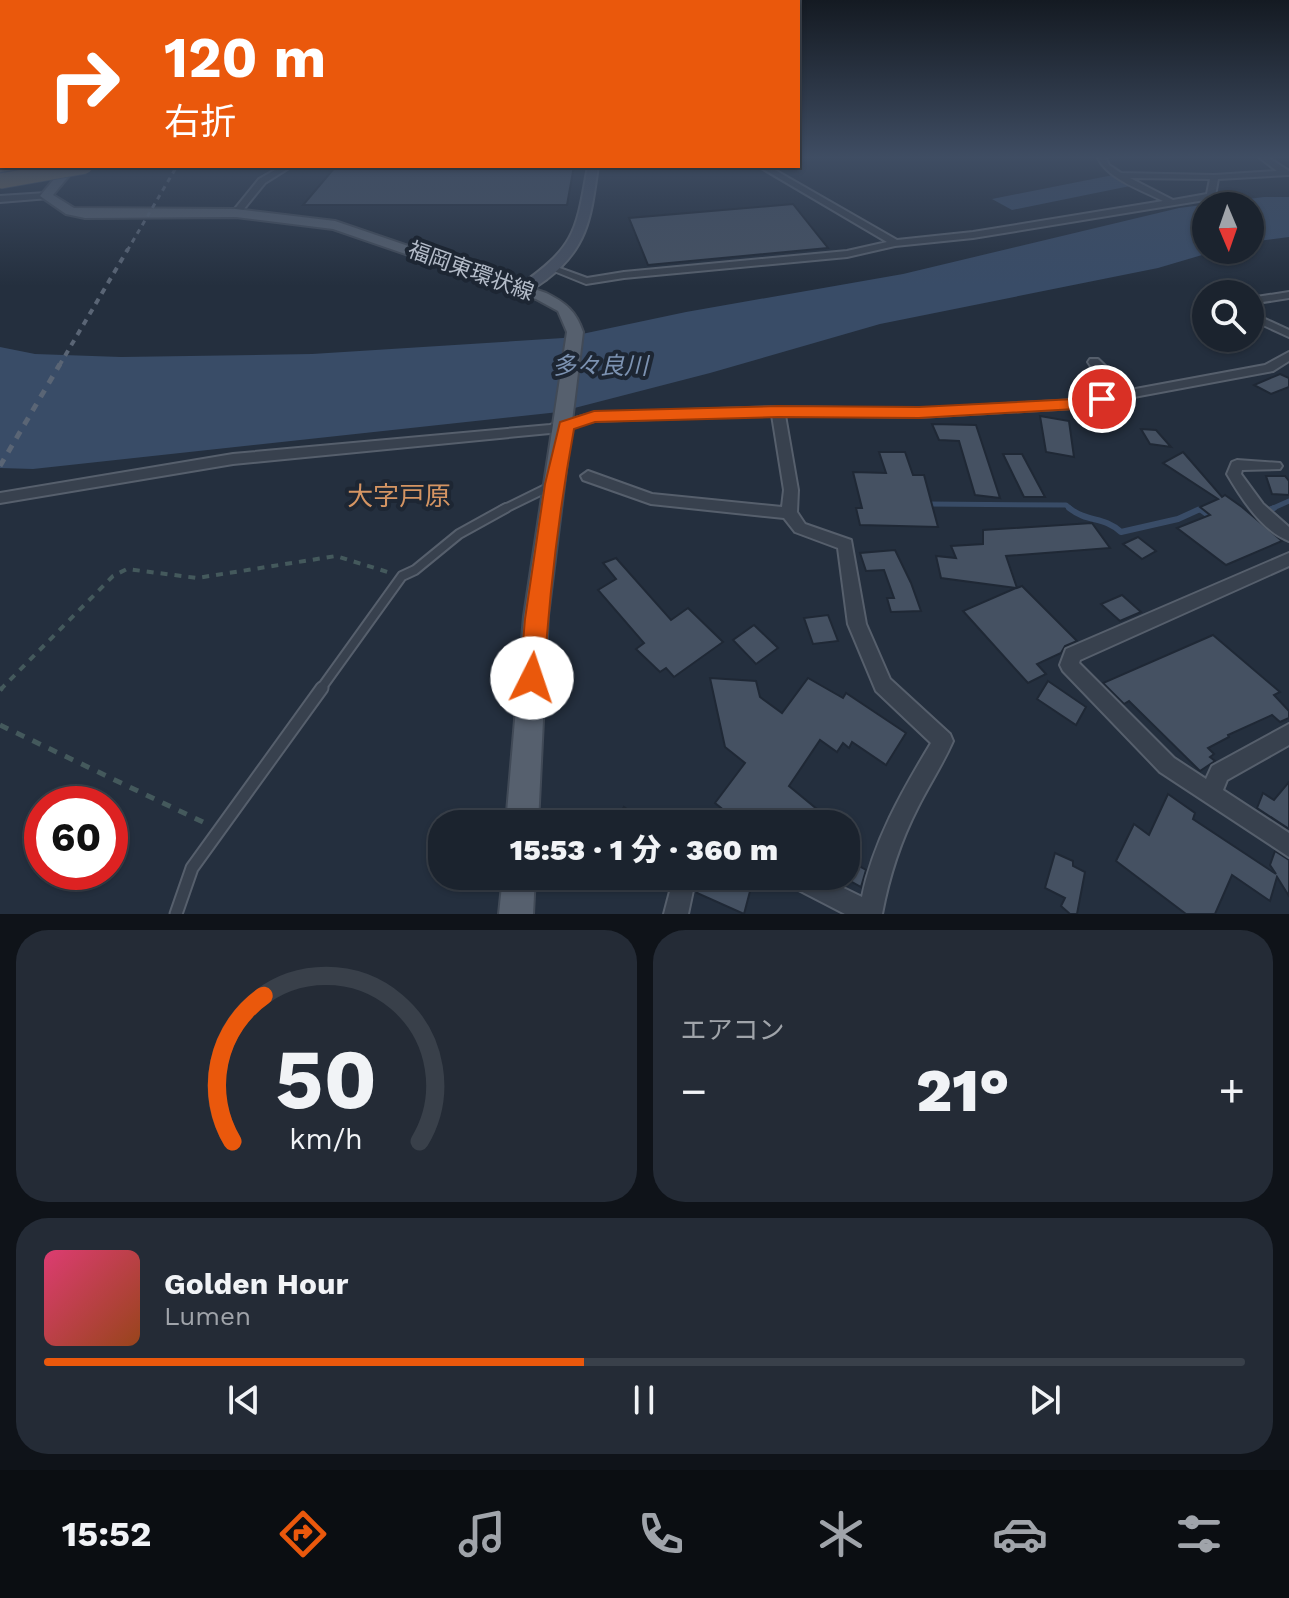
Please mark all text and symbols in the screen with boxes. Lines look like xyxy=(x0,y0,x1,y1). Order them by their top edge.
text: 120 m xyxy=(164,25,326,91)
icon: right xyxy=(32,32,136,136)
text: 右折 xyxy=(164,101,236,143)
north arrow xyxy=(1192,192,1264,264)
map controls xyxy=(1192,192,1264,352)
street label: 福岡東環状線 xyxy=(405,237,537,305)
button: search xyxy=(1192,280,1264,352)
water label: 多々良川 xyxy=(552,352,651,380)
pin xyxy=(1068,365,1136,433)
icon: arrive xyxy=(1080,377,1124,421)
district label: 大字戸原 xyxy=(347,481,451,511)
position arrow xyxy=(490,636,574,720)
speed limit sign: 60 xyxy=(24,786,128,890)
text: 15:53 · 1 分 · 360 m xyxy=(510,832,778,867)
text: エアコン xyxy=(681,1015,785,1045)
text: 50 xyxy=(275,1031,377,1128)
text: 21° xyxy=(916,1055,1009,1126)
text: − xyxy=(681,1065,707,1117)
text: + xyxy=(1218,1065,1245,1117)
text: km/h xyxy=(289,1122,363,1156)
text: Golden Hour xyxy=(164,1266,348,1301)
text: Lumen xyxy=(164,1301,251,1331)
icon: previous xyxy=(222,1378,266,1422)
icon: pause xyxy=(622,1378,666,1422)
icon: next xyxy=(1023,1378,1067,1422)
icon: directions xyxy=(275,1506,331,1562)
icon: music xyxy=(454,1506,510,1562)
icon: phone xyxy=(633,1506,689,1562)
icon: climate xyxy=(813,1506,869,1562)
icon: car xyxy=(992,1506,1048,1562)
icon: filters xyxy=(1171,1506,1227,1562)
text: 15:52 xyxy=(62,1513,151,1555)

